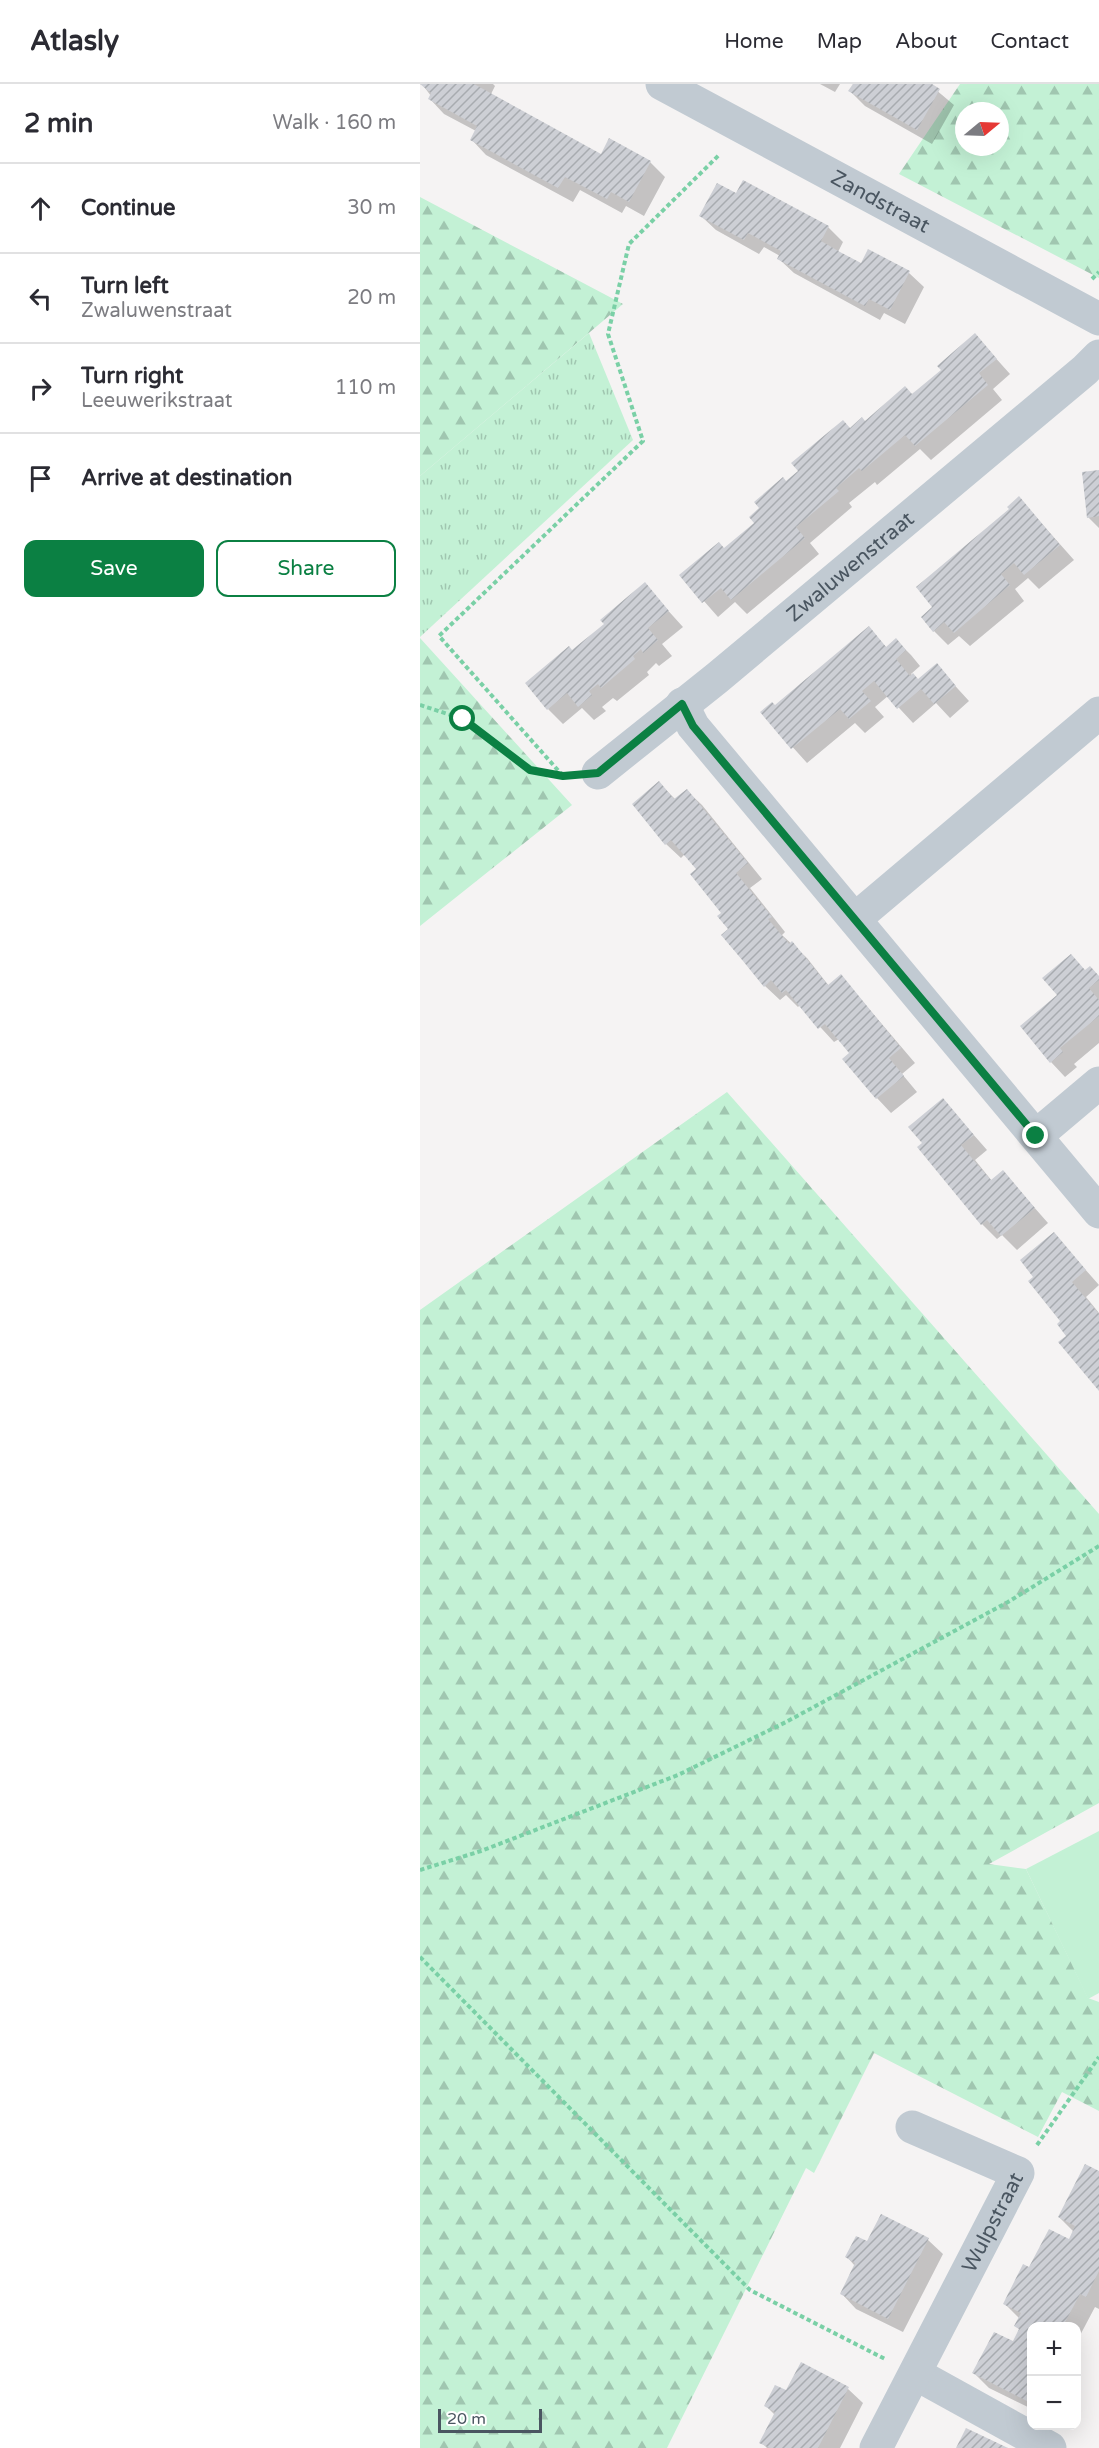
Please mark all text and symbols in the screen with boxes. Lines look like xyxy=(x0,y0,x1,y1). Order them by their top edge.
text: Atlasly xyxy=(30,24,119,58)
text: Home xyxy=(724,29,784,54)
text: Map xyxy=(817,29,862,54)
text: About xyxy=(895,29,957,54)
text: Contact xyxy=(990,29,1069,54)
north arrow xyxy=(955,102,1009,156)
text: 2 min xyxy=(24,108,93,139)
text: Walk · 160 m xyxy=(273,111,396,135)
street label: Zandstraat xyxy=(826,165,934,239)
icon: ahead xyxy=(24,192,57,225)
text: Continue xyxy=(81,195,176,221)
text: 30 m xyxy=(347,196,396,220)
text: Turn left xyxy=(81,273,169,299)
icon: left xyxy=(24,282,57,315)
text: 20 m xyxy=(347,286,396,310)
text: Zwaluwenstraat xyxy=(81,299,232,323)
text: Turn right xyxy=(81,363,183,389)
icon: right xyxy=(24,372,57,405)
text: 110 m xyxy=(335,376,396,400)
text: Leeuwerikstraat xyxy=(81,389,233,413)
icon: arrive xyxy=(24,462,57,495)
text: Arrive at destination xyxy=(81,465,292,491)
street label: Zwaluwenstraat xyxy=(782,506,919,627)
button: Save xyxy=(24,540,204,597)
button: Share xyxy=(216,540,396,597)
route start xyxy=(449,705,475,731)
route end xyxy=(1022,1122,1048,1148)
street label: Wulpstraat xyxy=(957,2168,1029,2277)
map controls xyxy=(1027,2322,1081,2430)
button: + xyxy=(1027,2322,1081,2376)
button: − xyxy=(1027,2376,1081,2430)
scale bar xyxy=(438,2406,542,2434)
text: 20 m xyxy=(447,2409,486,2429)

